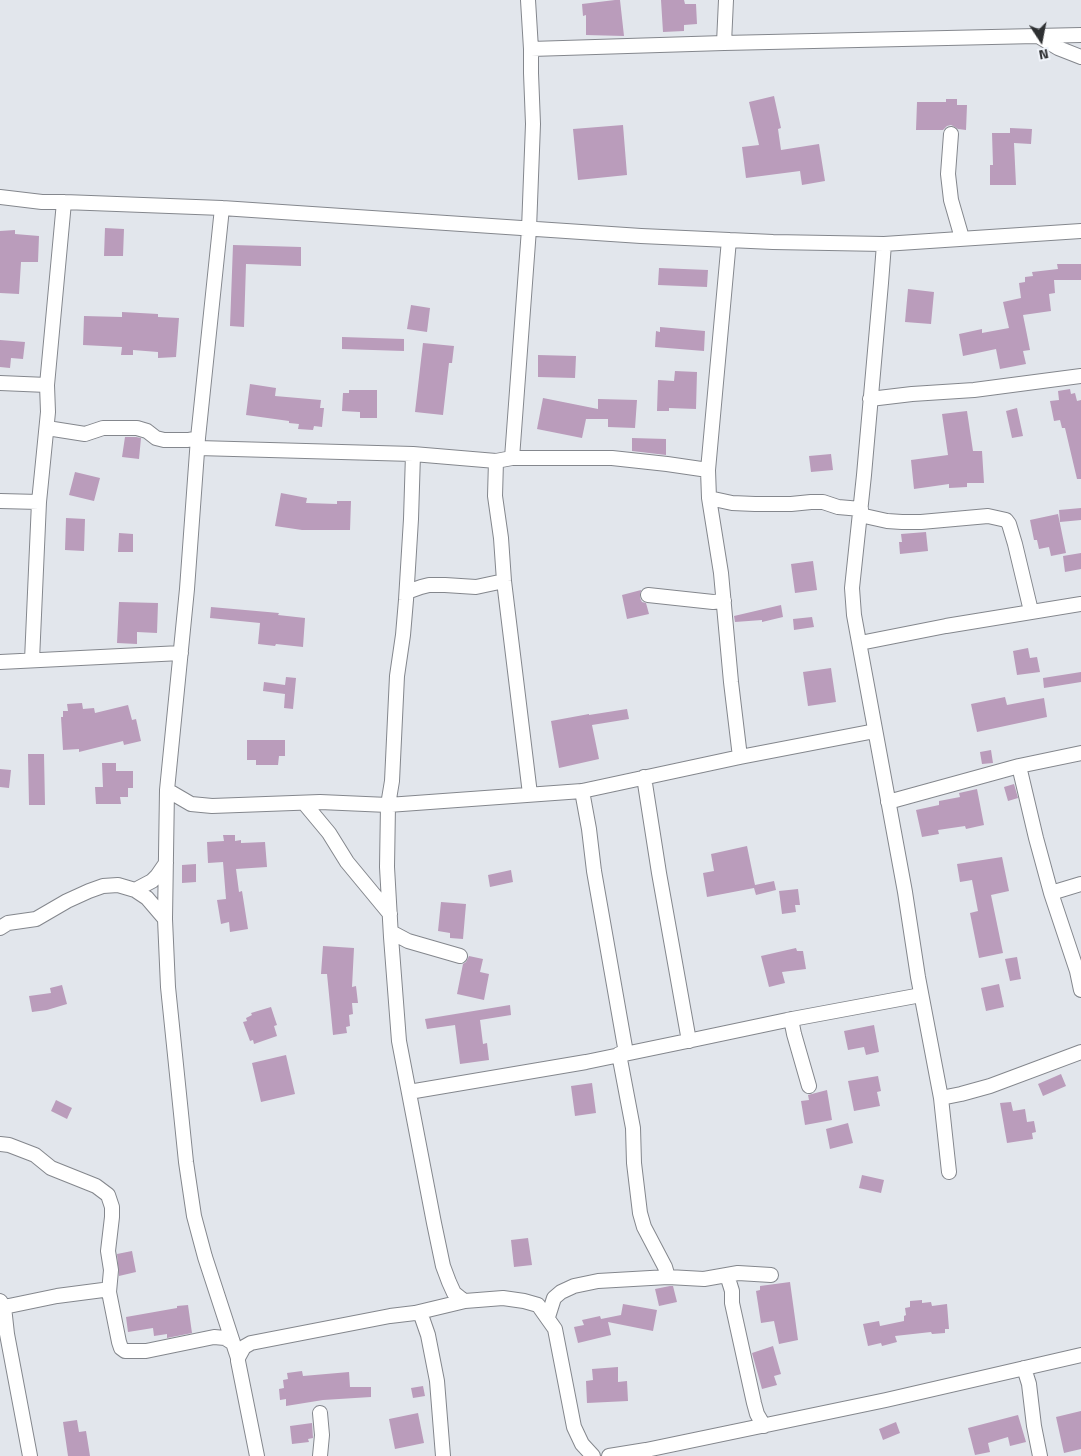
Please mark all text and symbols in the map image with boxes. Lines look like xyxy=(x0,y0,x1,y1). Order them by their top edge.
north arrow xyxy=(1016,15,1066,65)
text: N xyxy=(1037,44,1051,66)

